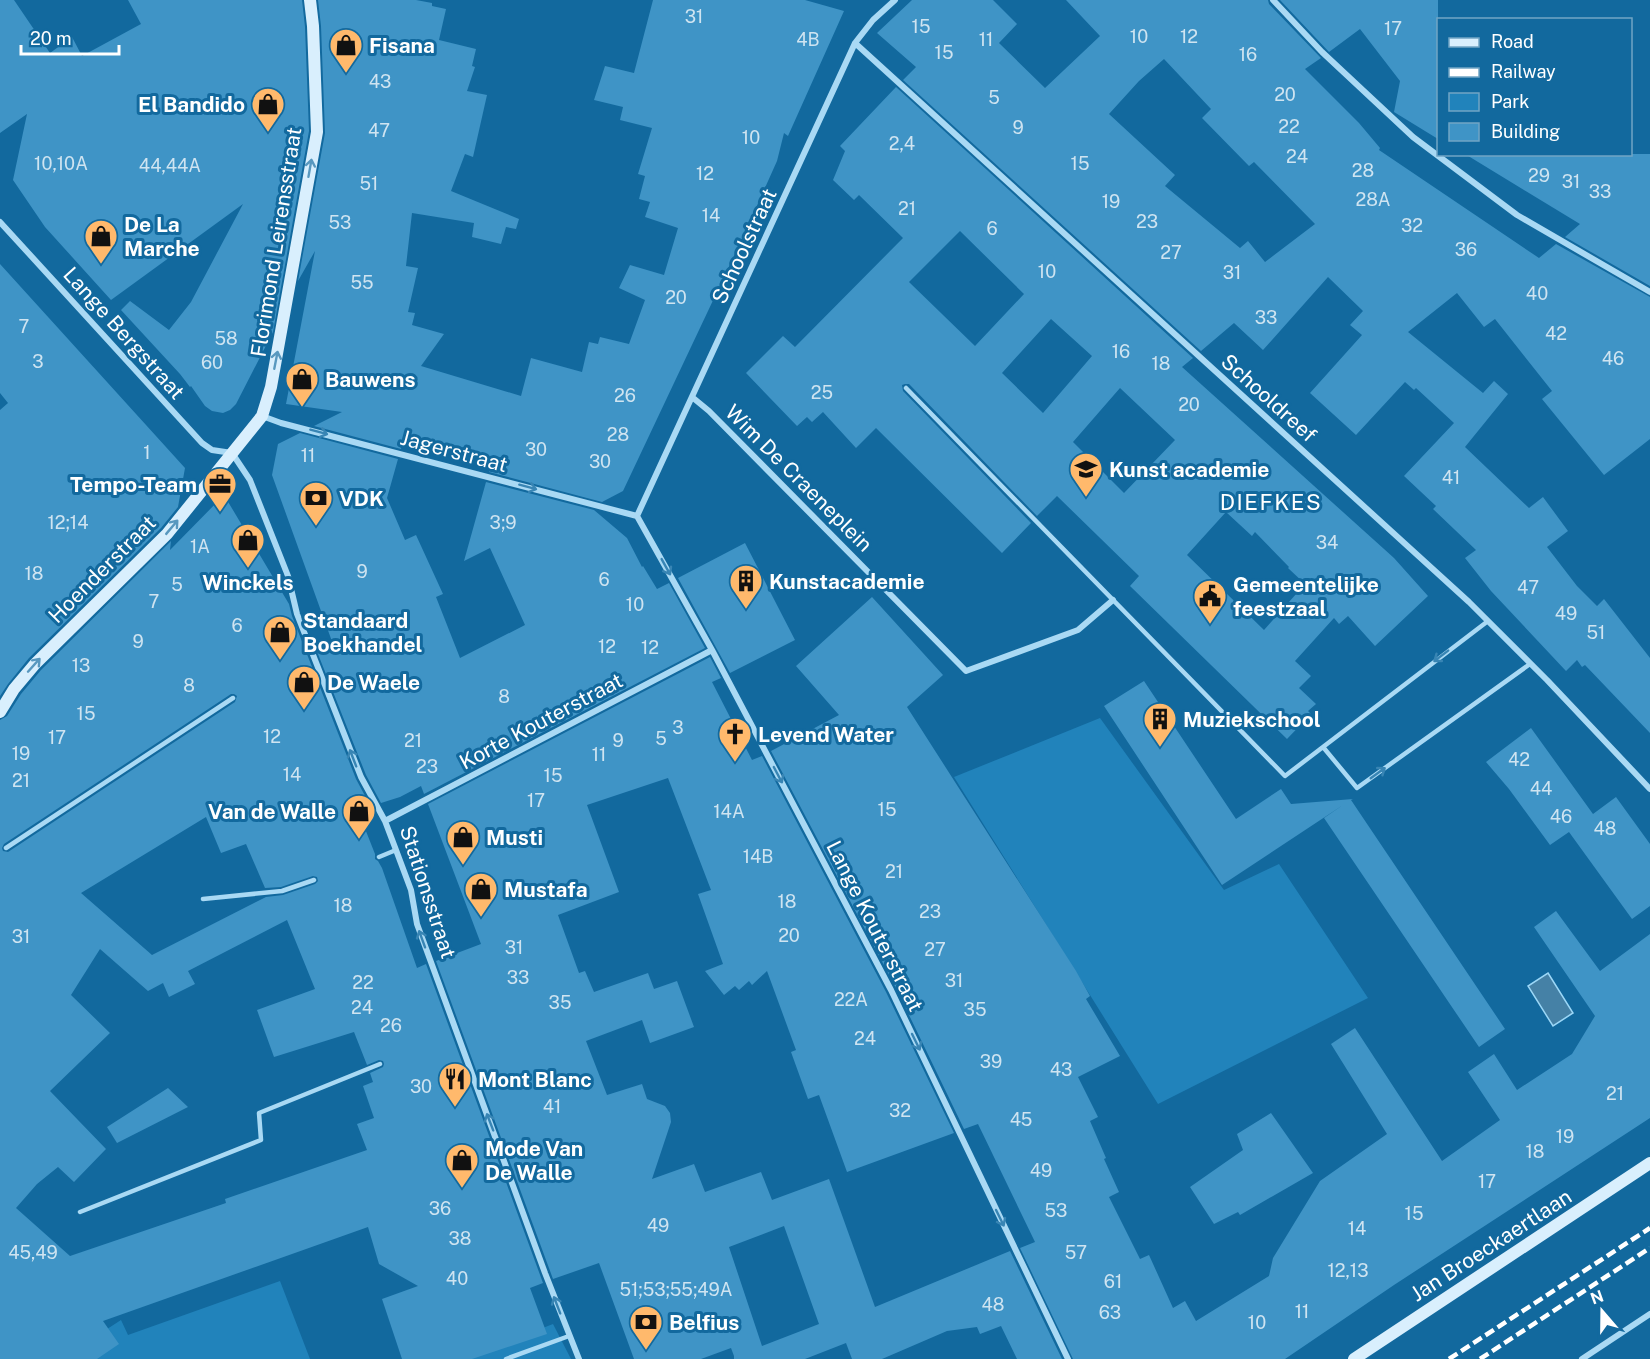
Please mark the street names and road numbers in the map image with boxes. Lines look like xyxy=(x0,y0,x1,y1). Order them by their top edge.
street label: Florimond Leirensstraat xyxy=(245,125,307,359)
street label: Schoolstraat xyxy=(706,184,782,308)
street label: Lange Bergstraat xyxy=(58,262,190,404)
street label: Schooldreef xyxy=(1216,349,1322,447)
street label: Wim De Craeneplein xyxy=(720,399,878,557)
street label: Jagerstraat xyxy=(398,425,510,477)
street label: Hoenderstraat xyxy=(43,510,161,628)
street label: Korte Kouterstraat xyxy=(455,667,627,775)
street label: Stationsstraat xyxy=(395,822,461,962)
street label: Lange Kouterstraat xyxy=(821,837,929,1015)
street label: Jan Broeckaertlaan xyxy=(1406,1184,1576,1306)

